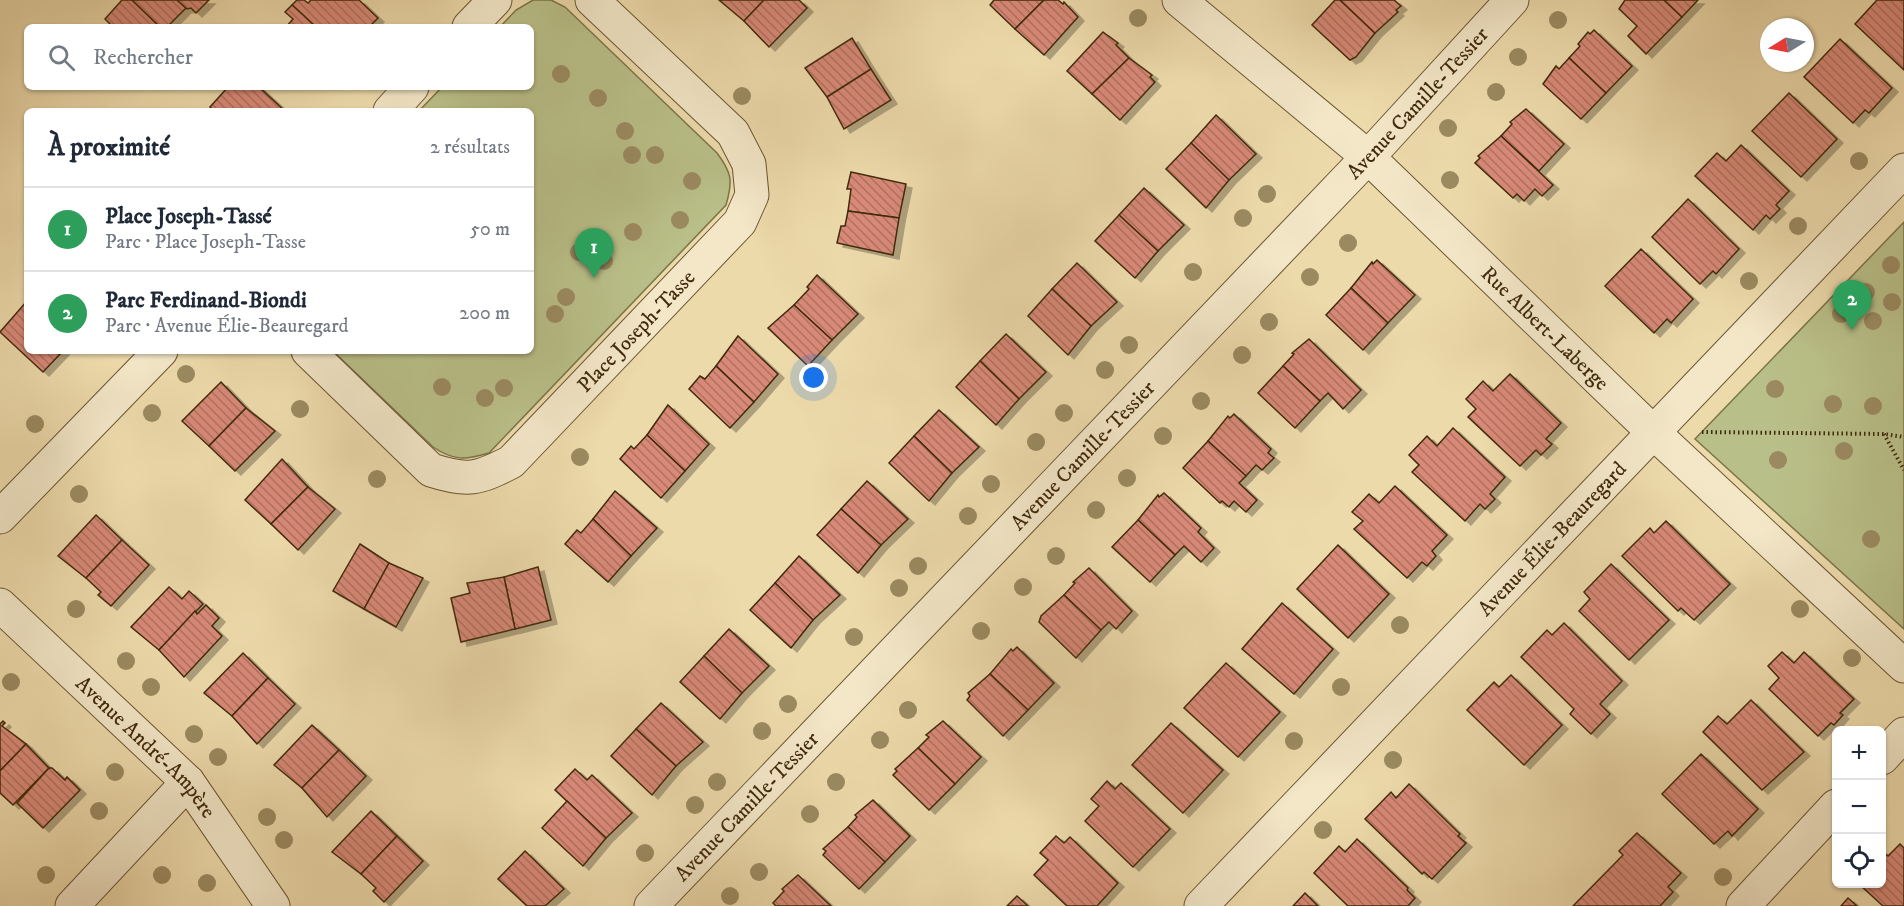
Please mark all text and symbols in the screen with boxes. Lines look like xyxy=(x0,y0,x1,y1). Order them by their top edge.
north arrow xyxy=(1760,18,1814,72)
street label: Avenue Camille-Tessier xyxy=(1342,22,1495,185)
search box xyxy=(24,24,534,90)
icon: search xyxy=(45,41,78,74)
text: Rechercher xyxy=(93,44,193,71)
text: À proximité xyxy=(48,131,170,164)
text: 2 résultats xyxy=(430,135,510,160)
text: Place Joseph-Tassé xyxy=(105,203,272,230)
text: 1 xyxy=(64,217,71,242)
text: 50 m xyxy=(470,217,510,242)
pin: 1 xyxy=(574,228,614,278)
text: Parc · Place Joseph-Tasse xyxy=(105,230,306,255)
street label: Rue Albert-Laberge xyxy=(1475,261,1614,397)
street label: Place Joseph-Tasse xyxy=(572,265,701,398)
pin: 2 xyxy=(1832,280,1872,330)
text: Parc Ferdinand-Biondi xyxy=(105,287,307,314)
text: 2 xyxy=(63,301,72,326)
text: 200 m xyxy=(459,301,510,326)
text: Parc · Avenue Élie-Beauregard xyxy=(105,314,349,339)
your location xyxy=(799,363,828,392)
street label: Avenue Camille-Tessier xyxy=(1006,375,1161,536)
street label: Avenue Élie-Beauregard xyxy=(1473,456,1633,622)
street label: Avenue André-Ampère xyxy=(70,671,221,824)
map controls xyxy=(1832,726,1886,888)
button: + xyxy=(1832,726,1886,780)
street label: Avenue Camille-Tessier xyxy=(669,727,825,887)
button: − xyxy=(1832,780,1886,834)
button: locate xyxy=(1832,834,1886,888)

